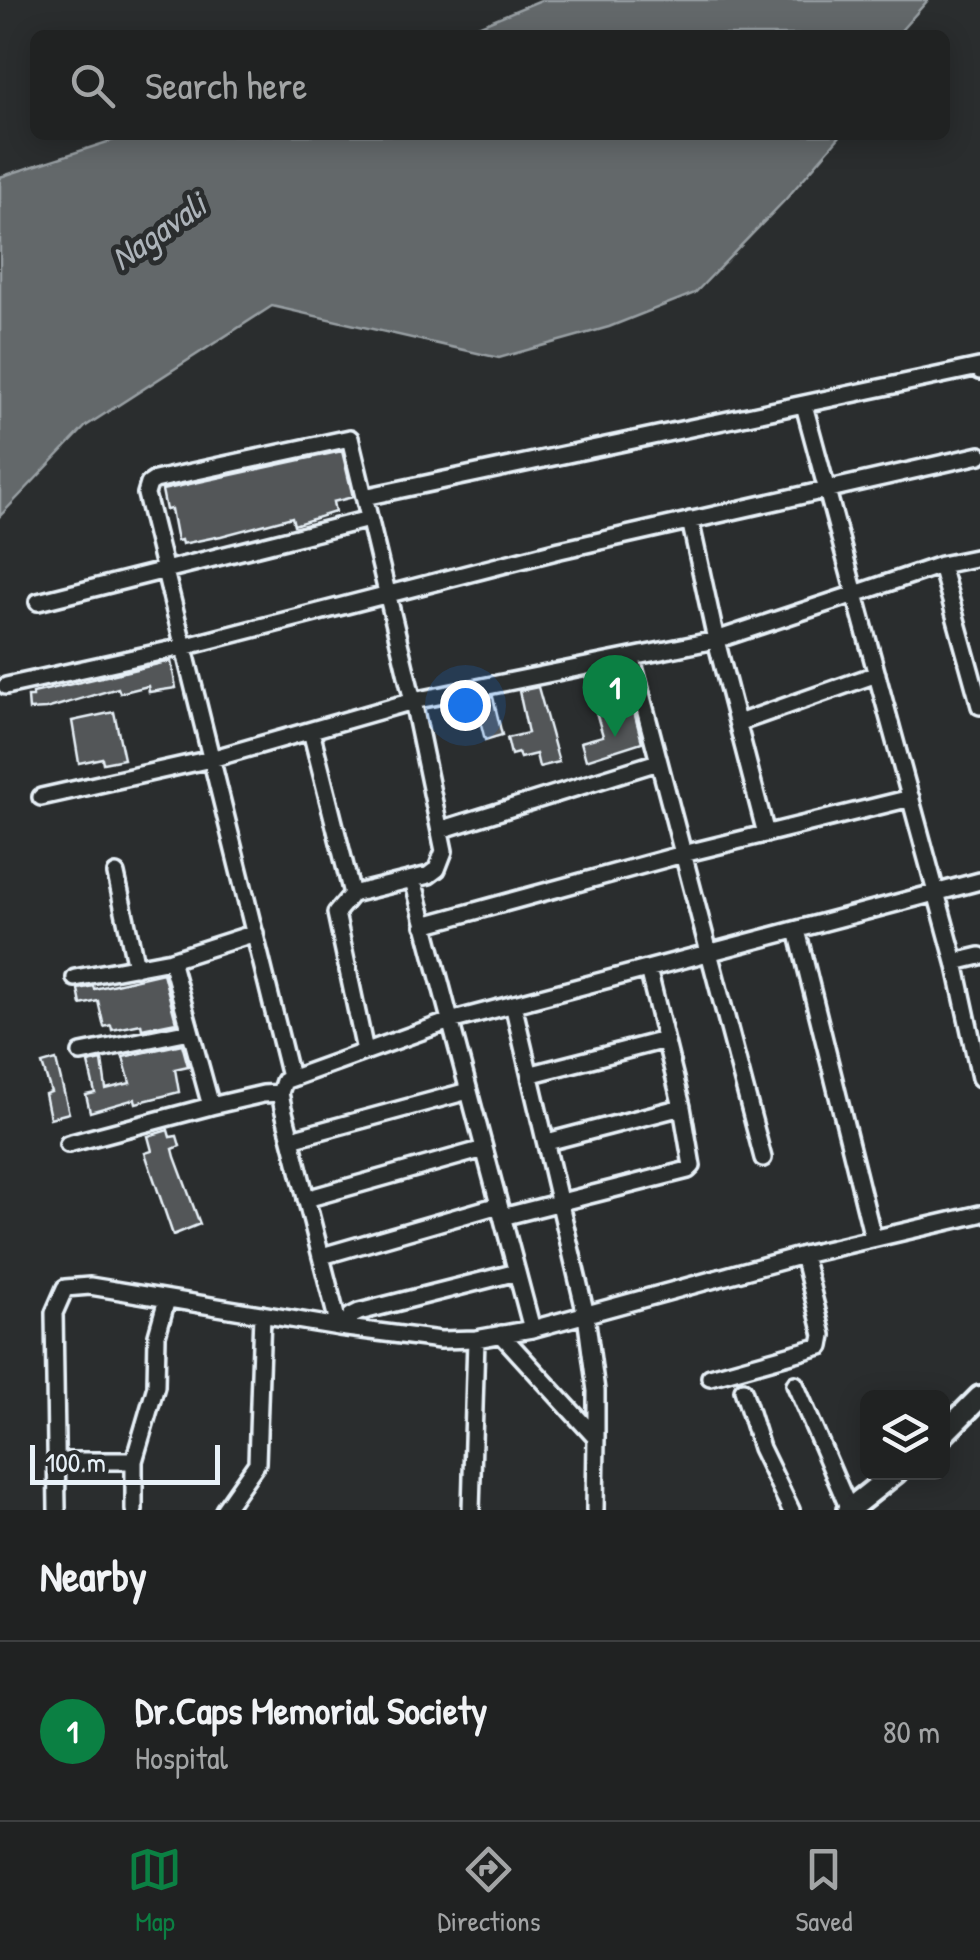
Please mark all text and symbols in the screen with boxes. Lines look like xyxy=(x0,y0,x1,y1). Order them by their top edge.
search box xyxy=(30,30,950,140)
icon: search xyxy=(65,58,120,113)
text: Search here xyxy=(145,59,307,111)
water label: Nagavali xyxy=(101,179,218,281)
pin: 1 xyxy=(582,654,648,737)
your location xyxy=(440,680,491,731)
map controls xyxy=(860,1390,950,1480)
button: layers xyxy=(860,1390,950,1480)
scale bar xyxy=(30,1440,220,1484)
text: 100 m xyxy=(45,1443,106,1481)
text: Nearby xyxy=(40,1547,147,1604)
text: Dr.Caps Memorial Society xyxy=(135,1684,487,1736)
text: 1 xyxy=(67,1710,78,1753)
text: 80 m xyxy=(883,1710,940,1753)
text: Hospital xyxy=(135,1736,228,1779)
tab: Map xyxy=(127,1842,182,1940)
tab: Directions xyxy=(437,1842,540,1940)
tab: Saved xyxy=(795,1842,853,1940)

